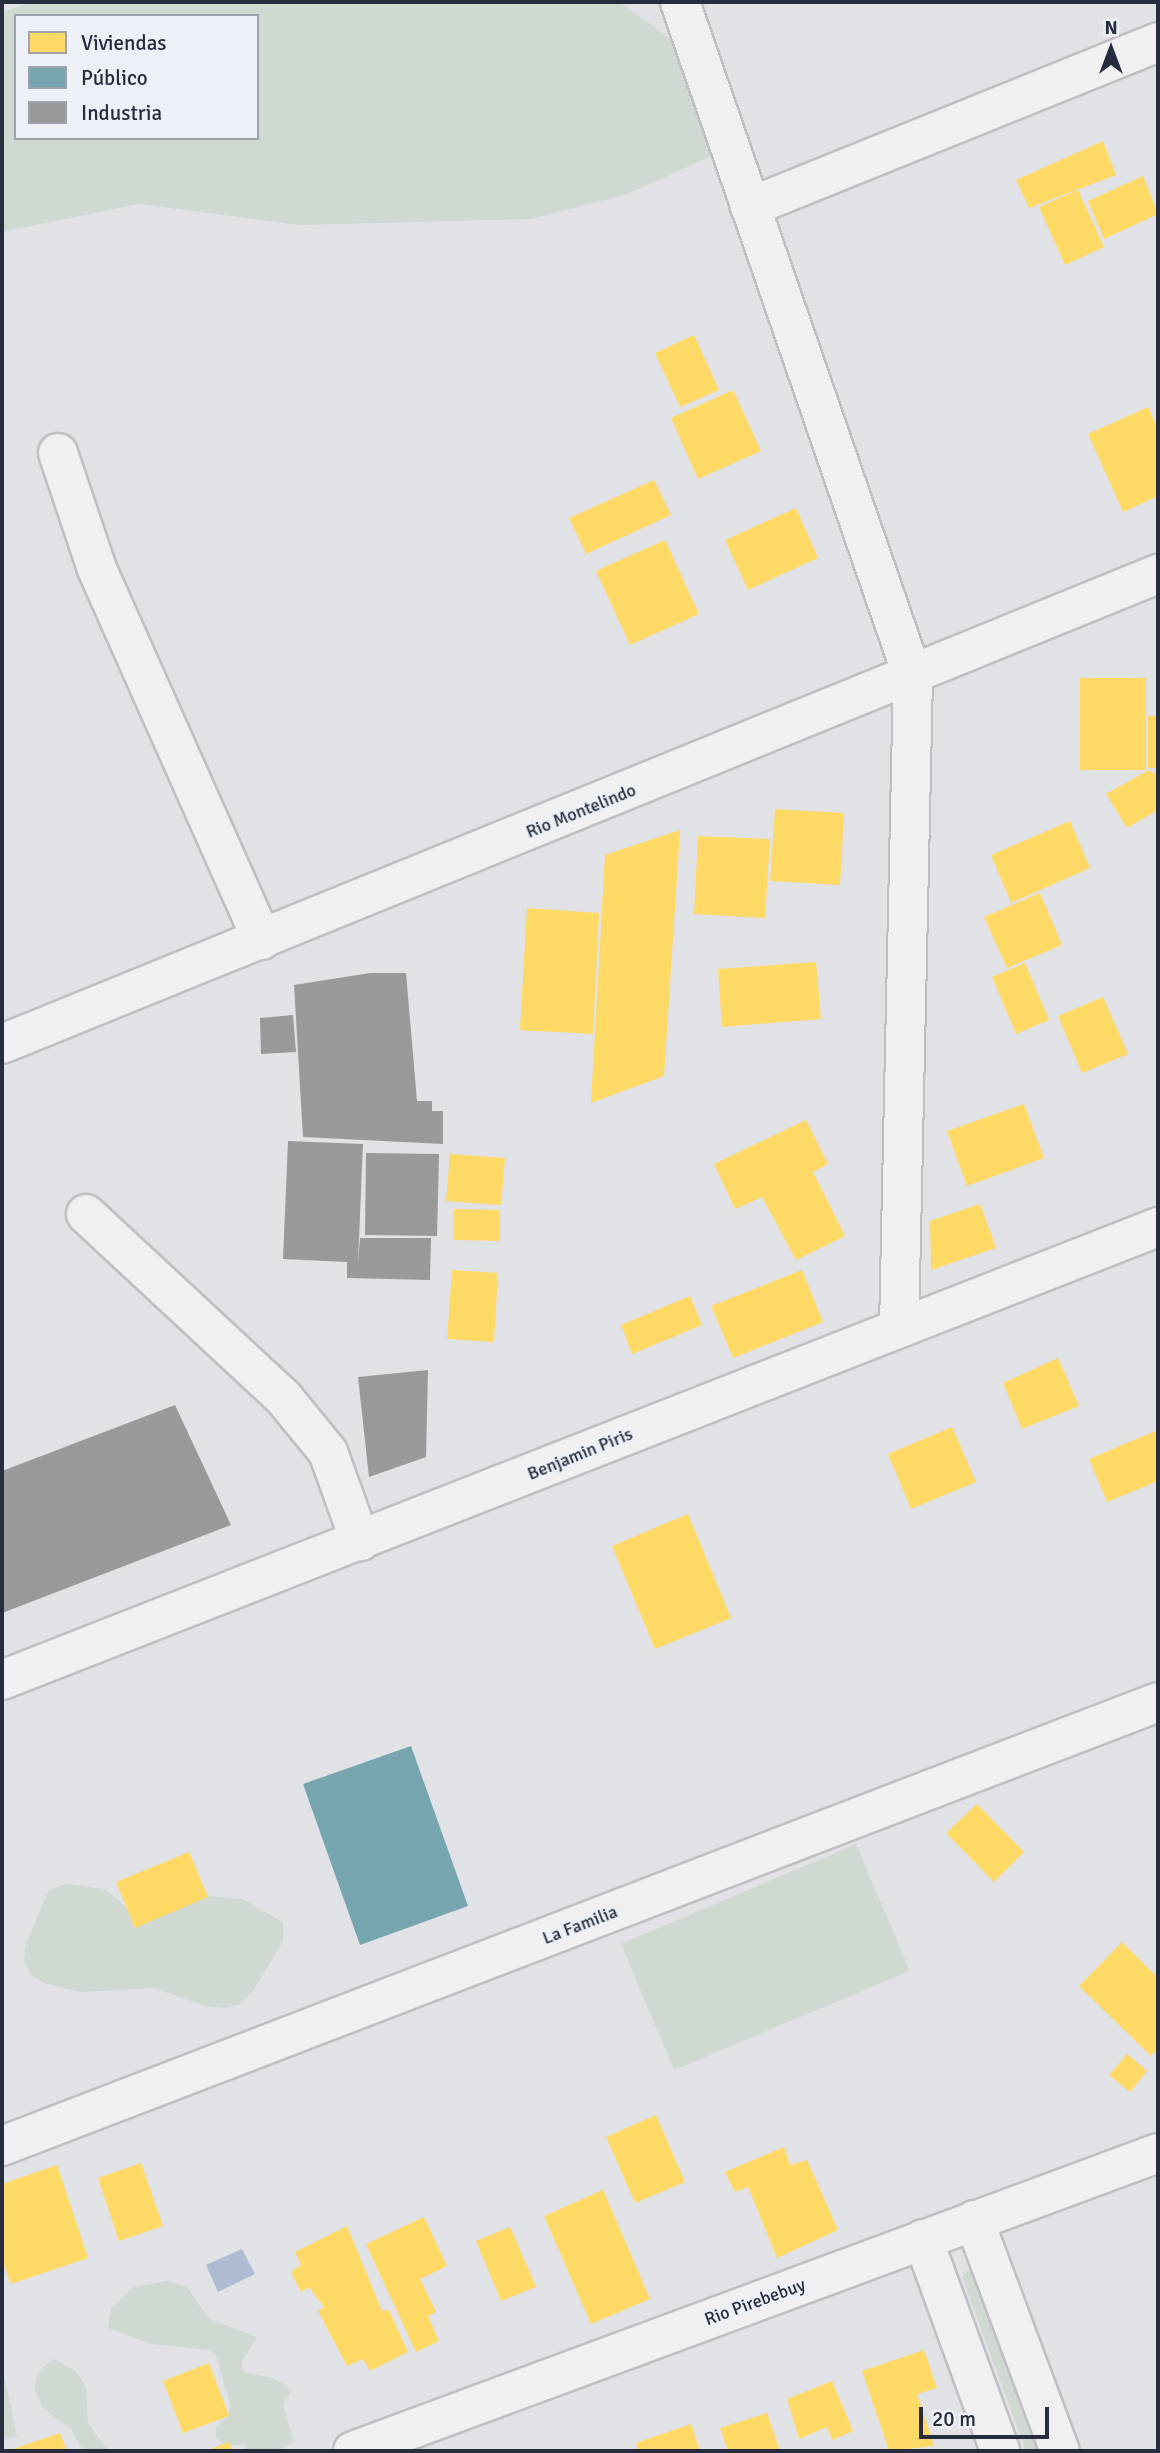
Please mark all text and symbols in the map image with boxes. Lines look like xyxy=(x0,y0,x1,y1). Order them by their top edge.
legend xyxy=(14,14,259,140)
north arrow xyxy=(1076,14,1146,84)
text: N xyxy=(1104,16,1118,40)
text: Viviendas xyxy=(81,30,166,56)
text: Público xyxy=(81,65,148,91)
text: Industria xyxy=(81,100,162,126)
street label: Rio Montelindo xyxy=(523,779,639,843)
street label: Benjamin Piris xyxy=(524,1423,636,1485)
street label: La Familia xyxy=(539,1901,621,1949)
street label: Rio Pirebebuy xyxy=(702,2274,808,2330)
scale bar xyxy=(922,2394,1052,2438)
text: 20 m xyxy=(932,2406,976,2432)

